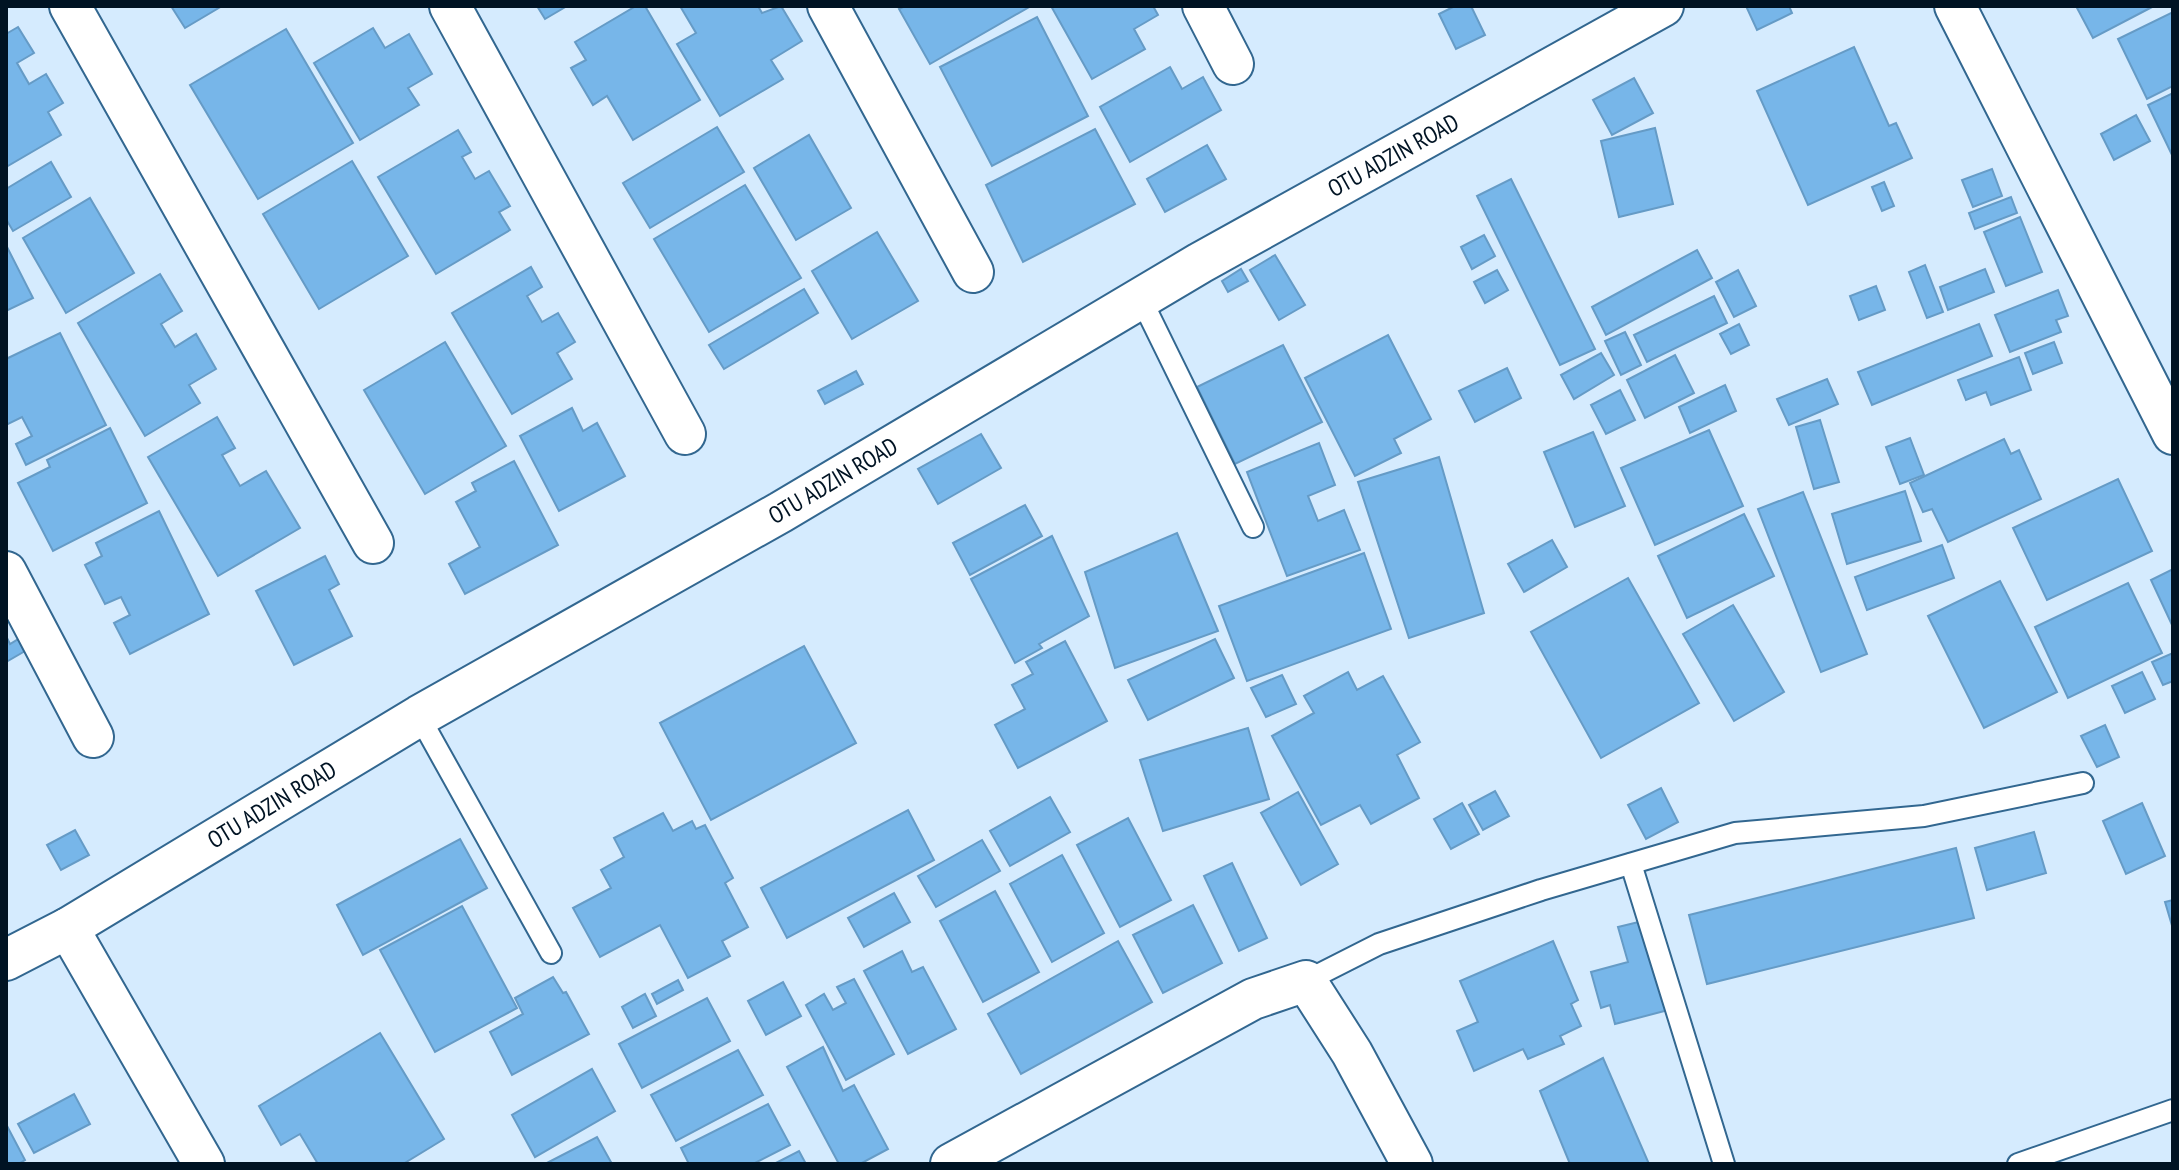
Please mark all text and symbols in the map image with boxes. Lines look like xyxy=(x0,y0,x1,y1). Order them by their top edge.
street label: OTU ADZIN ROAD xyxy=(1322,106,1464,204)
street label: OTU ADZIN ROAD xyxy=(763,430,903,531)
street label: OTU ADZIN ROAD xyxy=(202,754,342,855)

